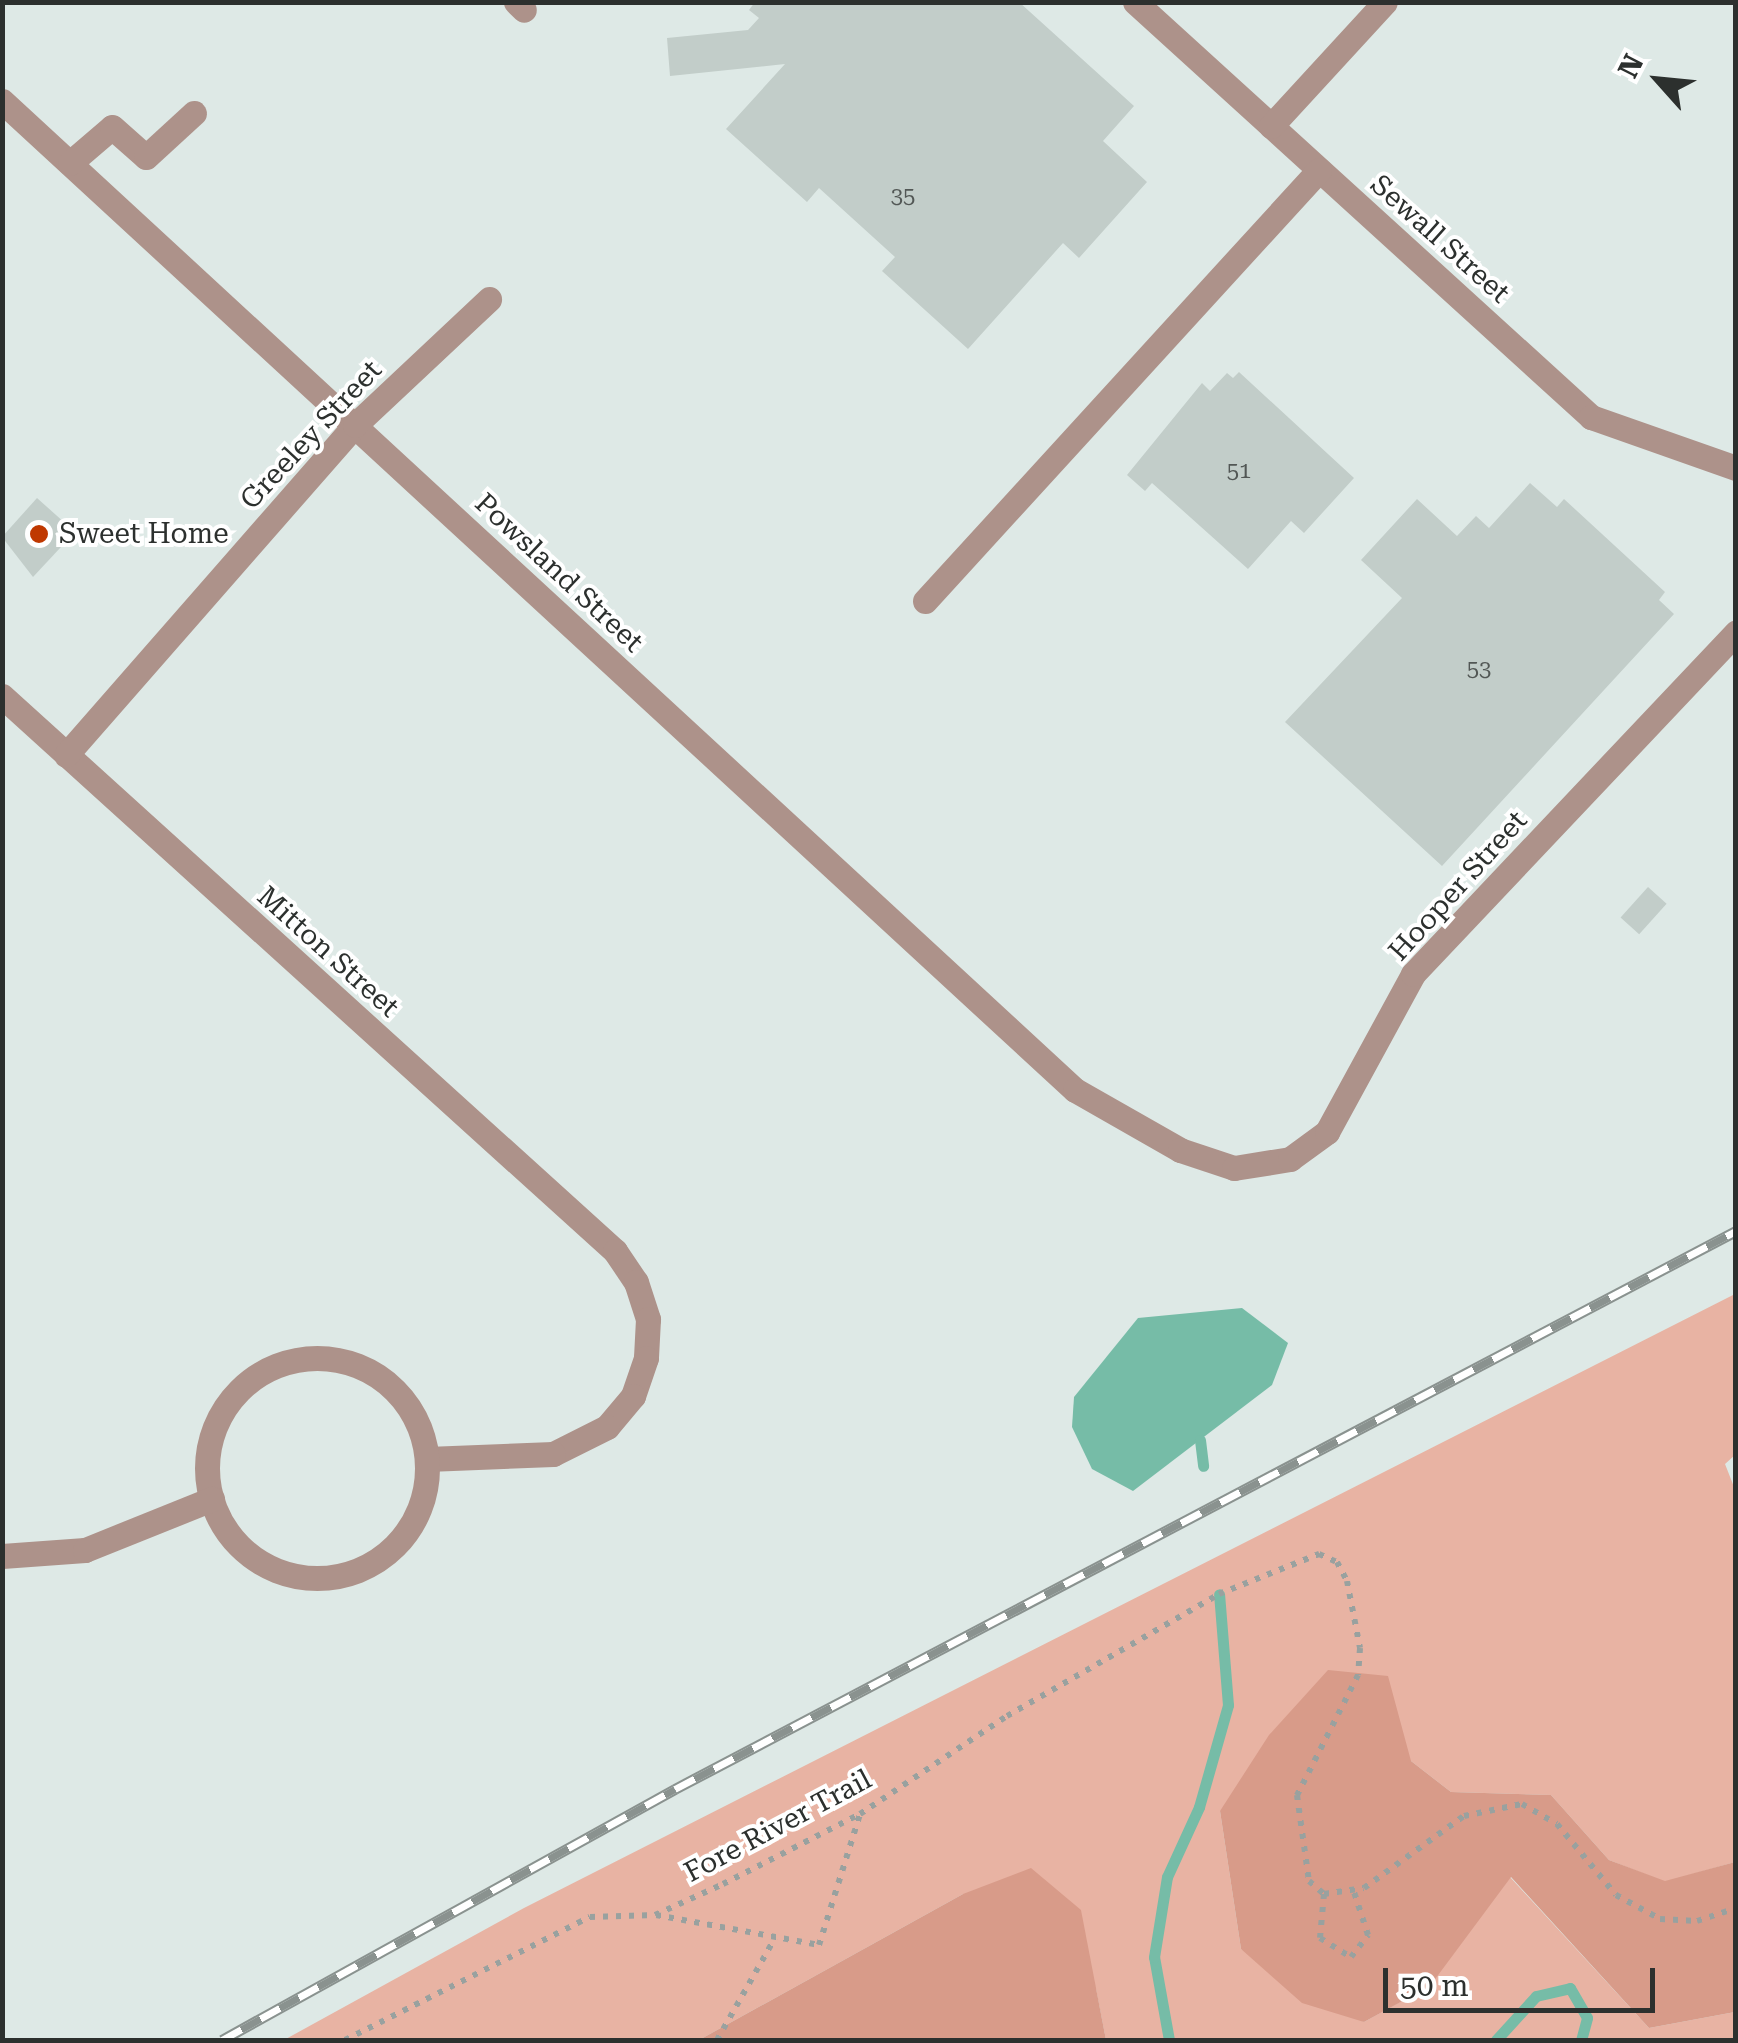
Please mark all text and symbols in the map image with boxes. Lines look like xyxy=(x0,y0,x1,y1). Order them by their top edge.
north arrow xyxy=(1608,30,1708,130)
text: N xyxy=(1611,49,1650,83)
street label: Sewall Street xyxy=(1364,168,1516,310)
house number: 35 xyxy=(891,183,915,209)
street label: Greeley Street xyxy=(233,354,389,516)
house number: 51 xyxy=(1227,458,1251,484)
street label: Powsland Street xyxy=(468,487,650,659)
place label: Sweet Home xyxy=(59,517,229,551)
marker: Sweet Home xyxy=(28,523,50,545)
house number: 53 xyxy=(1467,656,1491,682)
street label: Hooper Street xyxy=(1382,804,1534,968)
street label: Mitton Street xyxy=(250,880,406,1024)
street label: Fore River Trail xyxy=(679,1763,877,1889)
scale bar xyxy=(1388,1948,1660,2010)
text: 50 m xyxy=(1400,1968,1469,2003)

